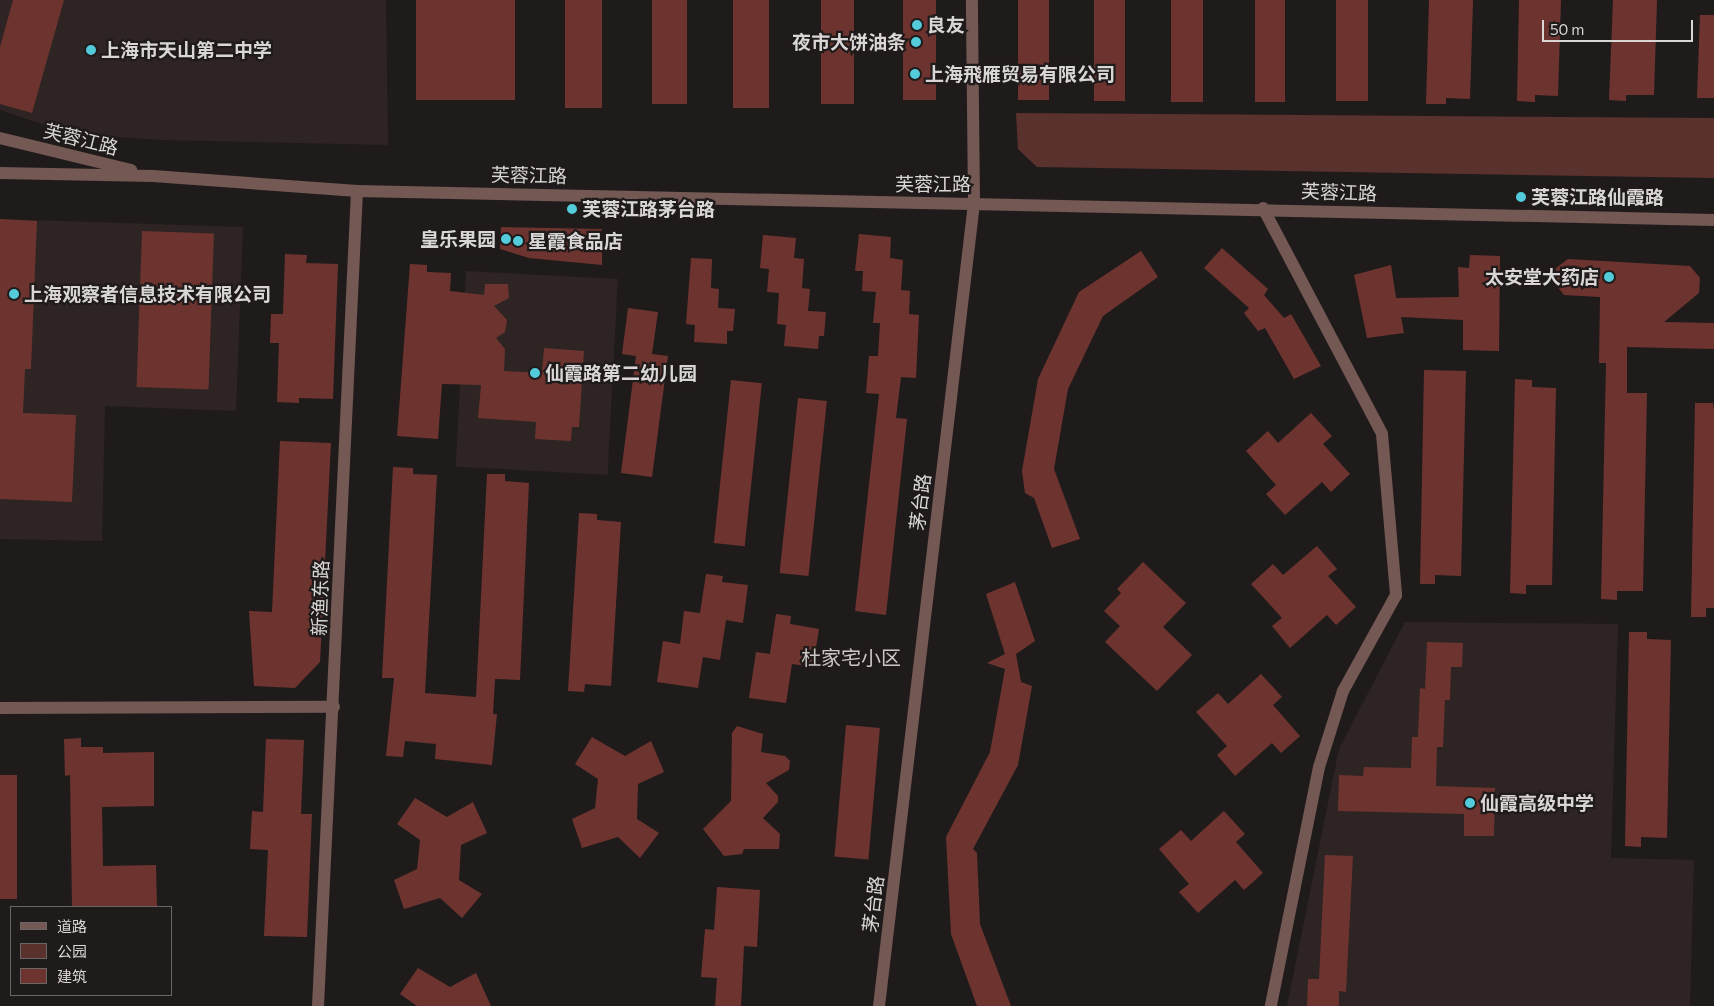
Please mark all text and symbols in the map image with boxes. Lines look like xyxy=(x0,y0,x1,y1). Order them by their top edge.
scale bar xyxy=(1544,10,1695,42)
place label: 良友 xyxy=(927,14,965,36)
marker: 良友 xyxy=(911,19,923,31)
text: 50 m xyxy=(1550,20,1584,38)
place label: 夜市大饼油条 xyxy=(792,31,906,53)
marker: 夜市大饼油条 xyxy=(910,36,922,48)
place label: 上海市天山第二中学 xyxy=(101,39,272,61)
marker: 上海市天山第二中学 xyxy=(85,44,97,56)
place label: 上海飛雁贸易有限公司 xyxy=(925,63,1115,85)
marker: 上海飛雁贸易有限公司 xyxy=(909,68,921,80)
street label: 芙蓉江路 xyxy=(41,119,121,159)
street label: 芙蓉江路 xyxy=(491,163,567,187)
street label: 芙蓉江路 xyxy=(895,173,971,195)
street label: 芙蓉江路 xyxy=(1301,179,1377,205)
place label: 芙蓉江路仙霞路 xyxy=(1531,186,1664,208)
marker: 芙蓉江路仙霞路 xyxy=(1515,191,1527,203)
place label: 芙蓉江路茅台路 xyxy=(582,198,715,220)
marker: 芙蓉江路茅台路 xyxy=(566,203,578,215)
place label: 皇乐果园 xyxy=(420,228,496,250)
place label: 星霞食品店 xyxy=(528,230,623,252)
marker: 皇乐果园 xyxy=(500,233,512,245)
marker: 星霞食品店 xyxy=(512,235,524,247)
place label: 太安堂大药店 xyxy=(1485,266,1599,288)
marker: 太安堂大药店 xyxy=(1603,271,1615,283)
place label: 上海观察者信息技术有限公司 xyxy=(24,283,271,305)
marker: 上海观察者信息技术有限公司 xyxy=(8,288,20,300)
place label: 仙霞路第二幼儿园 xyxy=(545,362,697,384)
marker: 仙霞路第二幼儿园 xyxy=(529,367,541,379)
street label: 茅台路 xyxy=(905,472,935,532)
street label: 新渔东路 xyxy=(307,560,333,636)
district label: 杜家宅小区 xyxy=(801,645,901,669)
place label: 仙霞高级中学 xyxy=(1480,792,1594,814)
marker: 仙霞高级中学 xyxy=(1464,797,1476,809)
street label: 茅台路 xyxy=(858,874,888,934)
legend xyxy=(10,906,172,996)
text: 道路 xyxy=(57,917,87,935)
text: 公园 xyxy=(57,942,87,960)
text: 建筑 xyxy=(57,967,87,985)

